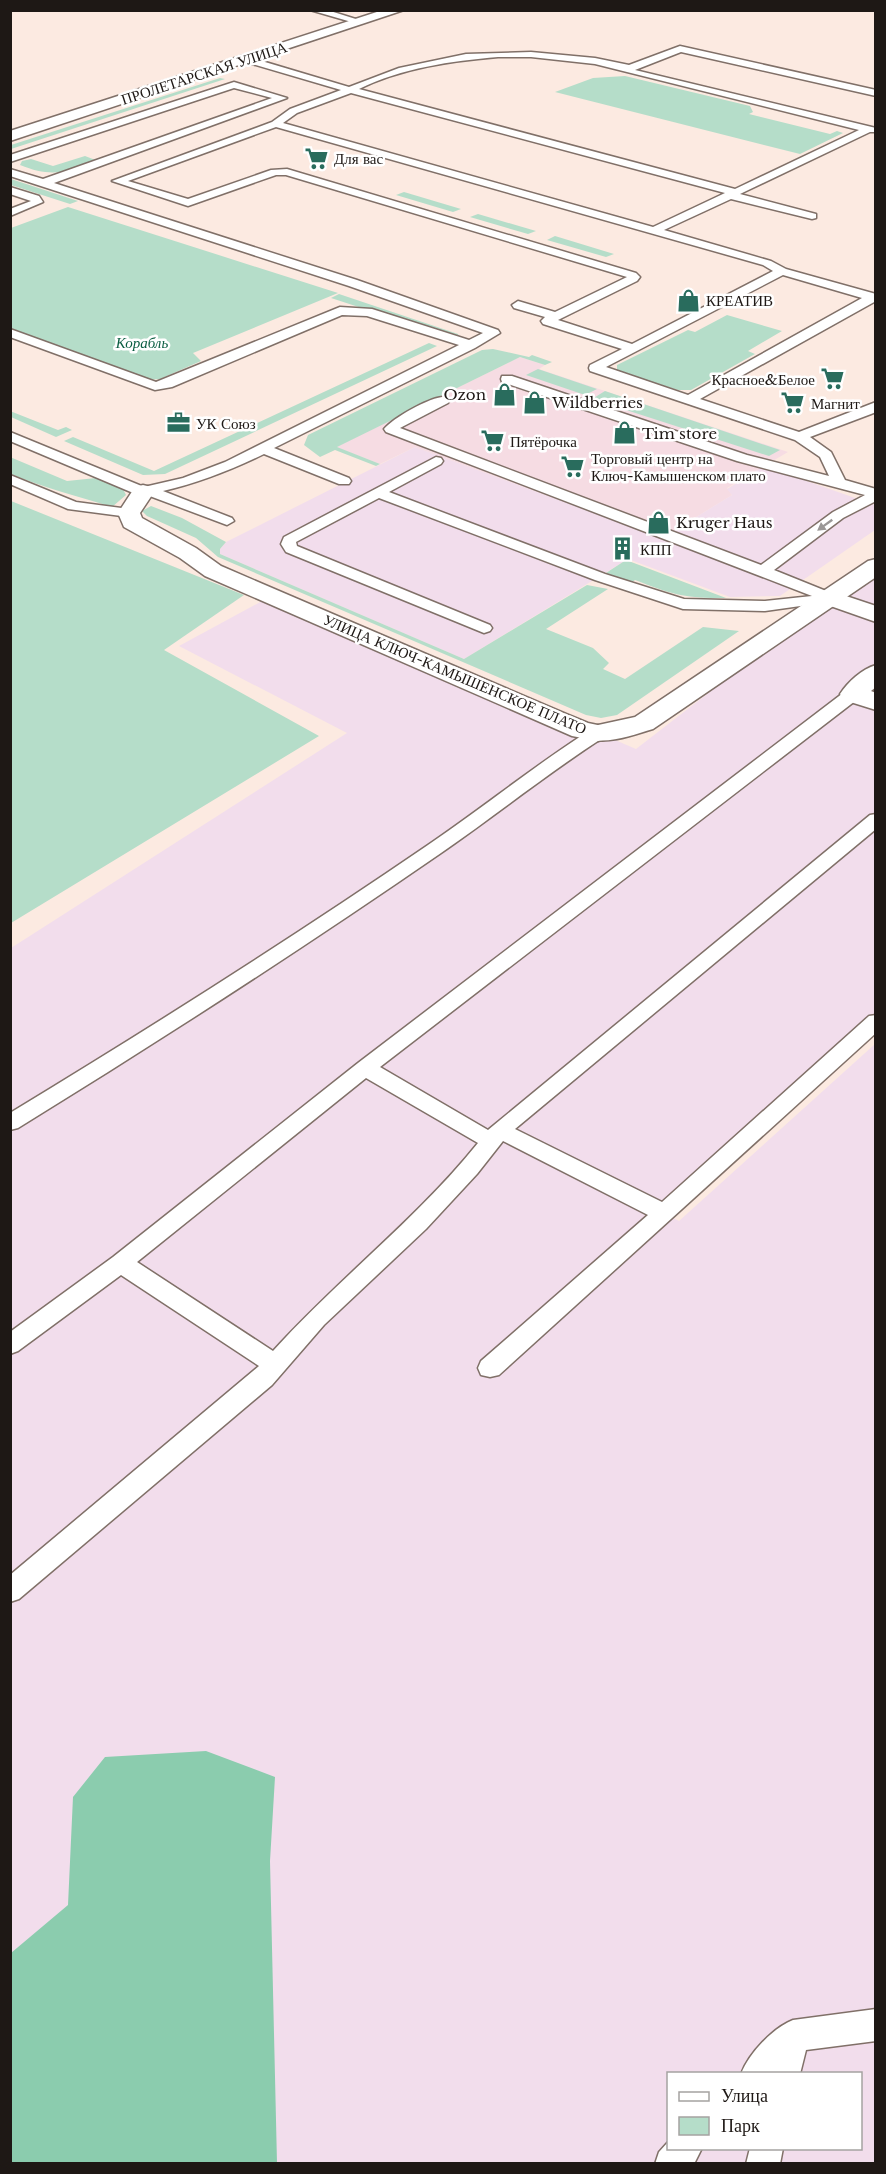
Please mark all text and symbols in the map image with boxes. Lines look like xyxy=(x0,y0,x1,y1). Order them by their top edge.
street label: ПРОЛЕТАРСКАЯ УЛИЦА xyxy=(119,37,290,109)
supermarket icon: Для вас xyxy=(303,145,329,171)
place label: Для вас xyxy=(334,149,383,168)
shop icon: КРЕАТИВ xyxy=(675,287,701,313)
place label: КРЕАТИВ xyxy=(706,291,773,310)
park label: Корабль xyxy=(115,333,168,352)
supermarket icon: Красное&Белое xyxy=(820,366,846,392)
place label: Красное&Белое xyxy=(712,370,815,389)
shop icon: Ozon xyxy=(491,381,517,407)
place label: Ozon xyxy=(443,385,486,404)
shop icon: Wildberries xyxy=(521,389,547,415)
supermarket icon: Магнит xyxy=(780,390,806,416)
place label: Wildberries xyxy=(551,393,643,412)
place label: Магнит xyxy=(811,394,860,413)
office icon: УК Союз xyxy=(165,410,191,436)
place label: УК Союз xyxy=(196,414,256,433)
shop icon: Tim store xyxy=(611,420,637,446)
place label: Tim store xyxy=(642,424,717,443)
supermarket icon: Пятёрочка xyxy=(479,428,505,454)
place label: Пятёрочка xyxy=(510,432,577,451)
place label: Торговый центр на Ключ-Камышенском плато xyxy=(591,449,766,485)
supermarket icon: Торговый центр на Ключ-Камышенском плато xyxy=(560,454,586,480)
shop icon: Kruger Haus xyxy=(645,509,671,535)
place label: Kruger Haus xyxy=(676,513,773,532)
one-way arrow xyxy=(818,518,833,530)
building icon: КПП xyxy=(609,536,635,562)
place label: КПП xyxy=(640,540,672,559)
street label: УЛИЦА КЛЮЧ-КАМЫШЕНСКОЕ ПЛАТО xyxy=(320,610,590,738)
legend xyxy=(667,2072,862,2150)
text: Улица xyxy=(721,2085,768,2107)
text: Парк xyxy=(721,2115,760,2137)

